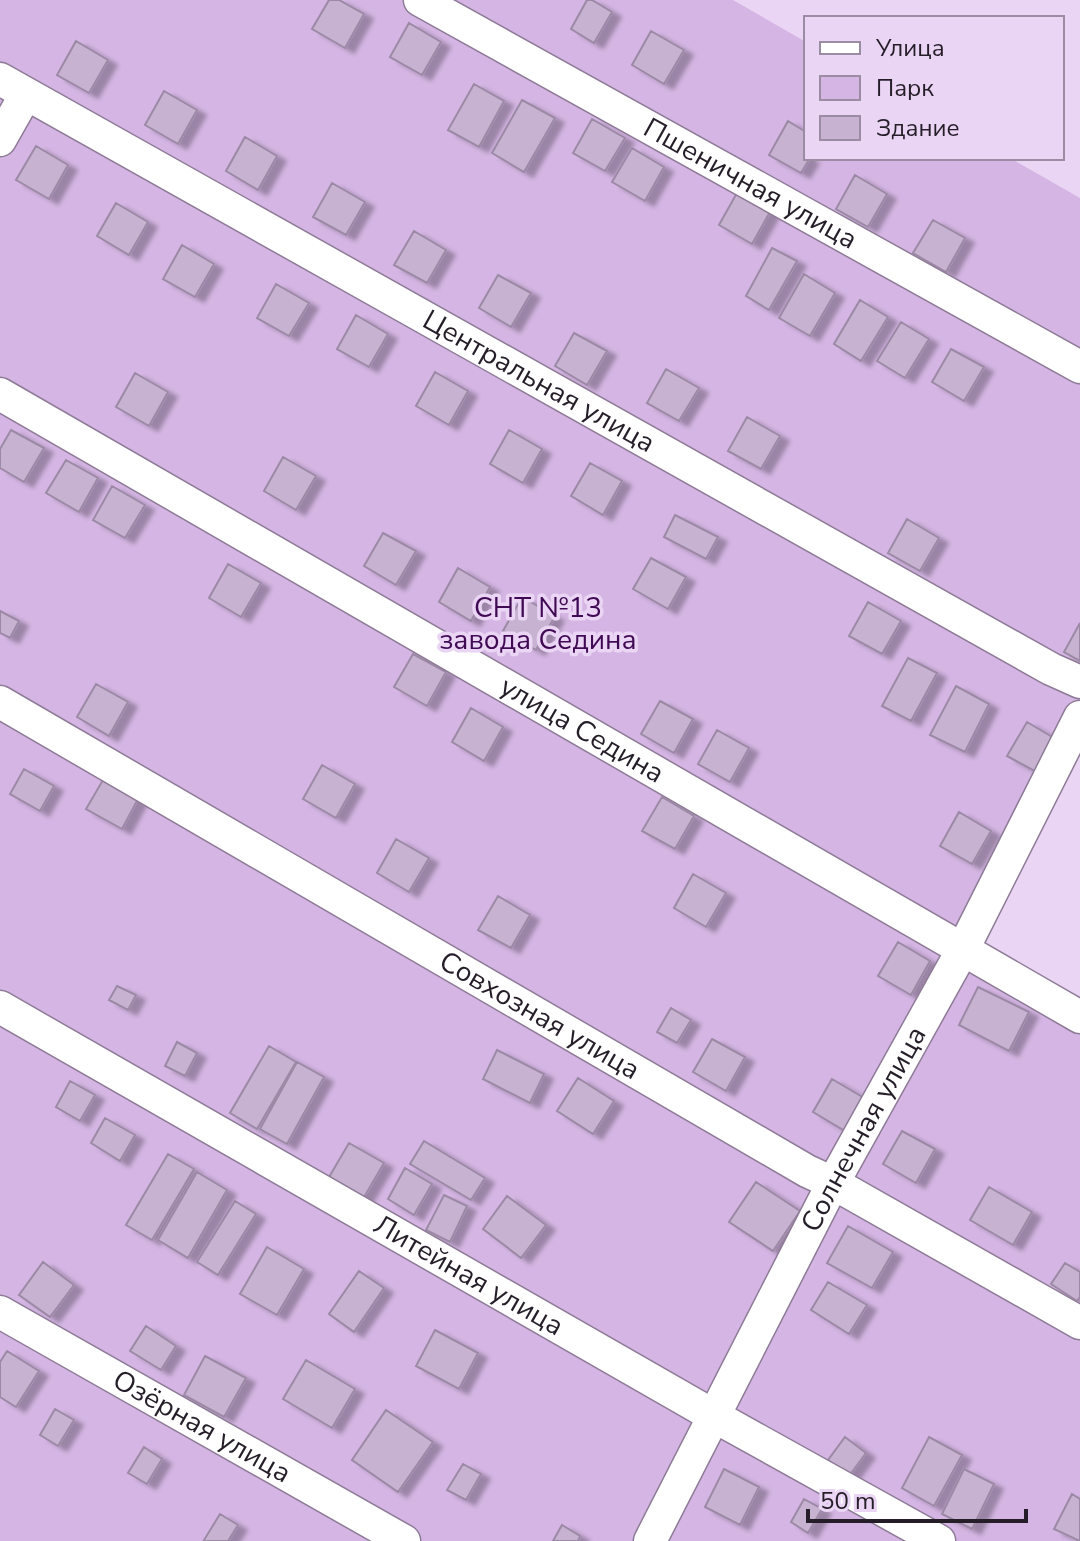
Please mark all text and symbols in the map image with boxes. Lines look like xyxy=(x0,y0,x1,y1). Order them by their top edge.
legend xyxy=(804,16,1064,160)
text: Улица xyxy=(875,32,945,64)
text: Парк xyxy=(876,72,934,104)
street label: Пшеничная улица xyxy=(637,109,864,258)
text: Здание xyxy=(876,112,960,144)
street label: Центральная улица xyxy=(416,301,662,462)
park label: СНТ №13 завода Седина xyxy=(439,589,637,659)
street label: улица Седина xyxy=(493,667,671,792)
street label: Совхозная улица xyxy=(432,942,647,1089)
street label: Солнечная улица xyxy=(792,1019,935,1239)
street label: Литейная улица xyxy=(367,1206,570,1345)
street label: Озёрная улица xyxy=(106,1361,298,1492)
scale bar xyxy=(808,1473,1026,1523)
text: 50 m xyxy=(820,1485,876,1517)

